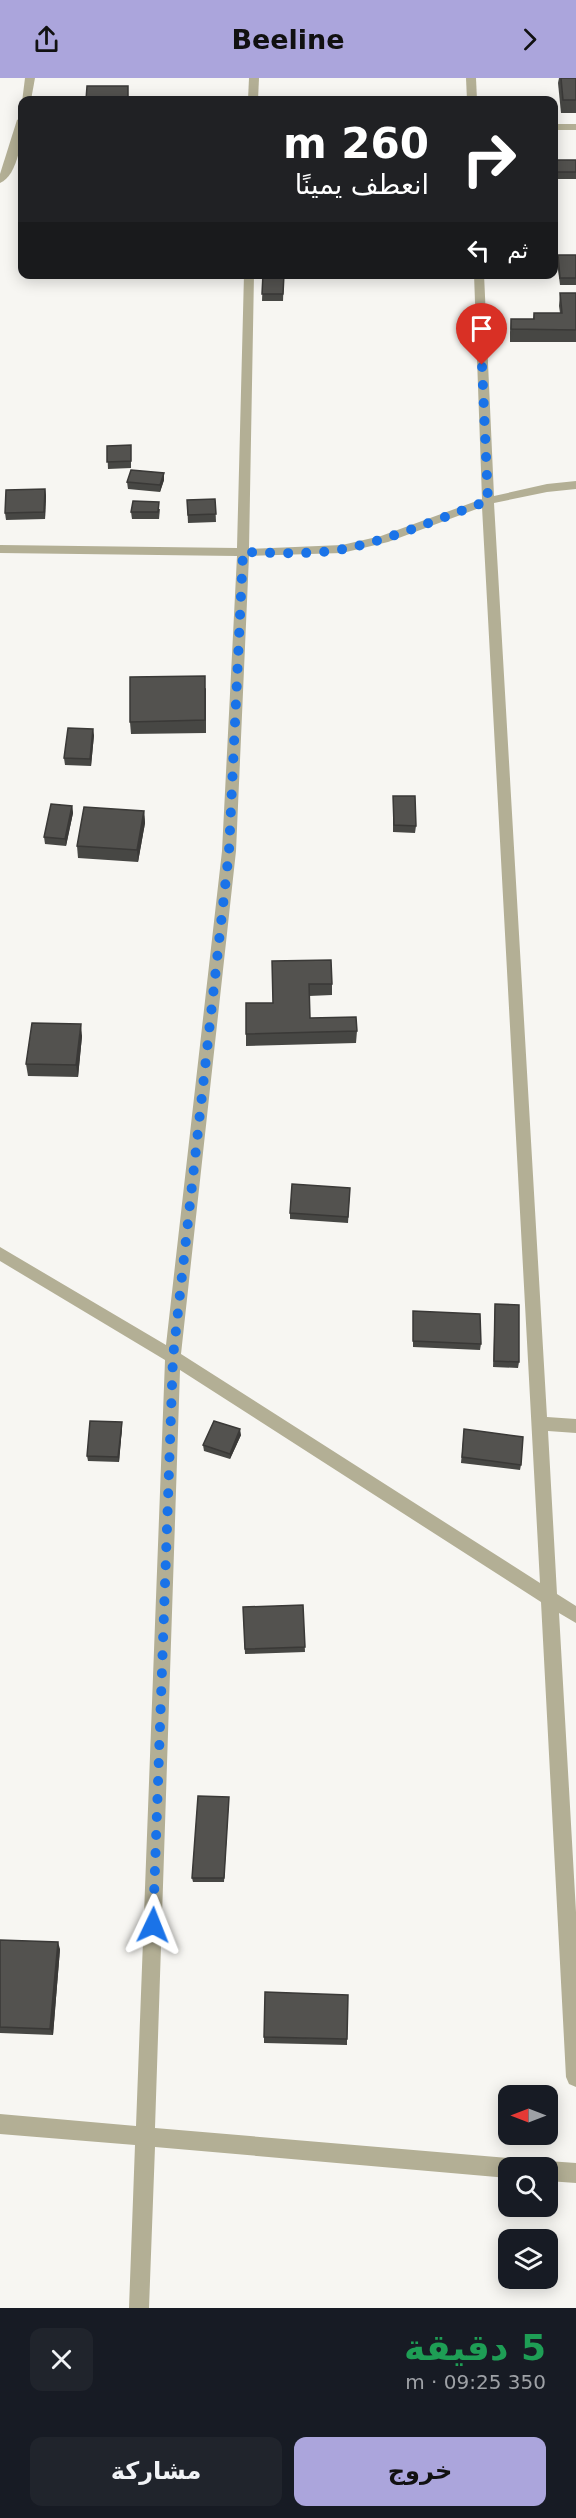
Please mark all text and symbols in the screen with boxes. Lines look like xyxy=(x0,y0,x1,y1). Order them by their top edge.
icon: share xyxy=(30,23,63,56)
icon: forward xyxy=(513,23,546,56)
text: Beeline xyxy=(231,24,345,55)
text: 260 m xyxy=(283,119,429,168)
icon: right xyxy=(450,120,528,198)
text: انعطف يمينًا xyxy=(295,169,429,200)
icon: left xyxy=(462,234,495,267)
text: ثم xyxy=(507,238,528,263)
pin xyxy=(456,303,507,365)
icon: arrive xyxy=(465,312,498,345)
position arrow xyxy=(121,1893,185,1957)
north arrow xyxy=(498,2085,558,2145)
map controls xyxy=(498,2085,558,2289)
button: search xyxy=(498,2157,558,2217)
button: layers xyxy=(498,2229,558,2289)
text: 5 دقيقة xyxy=(404,2327,546,2368)
button: close xyxy=(30,2328,93,2391)
text: 350 m · 09:25 xyxy=(405,2370,546,2394)
button: مشاركة xyxy=(30,2437,282,2506)
button: خروج xyxy=(294,2437,546,2506)

